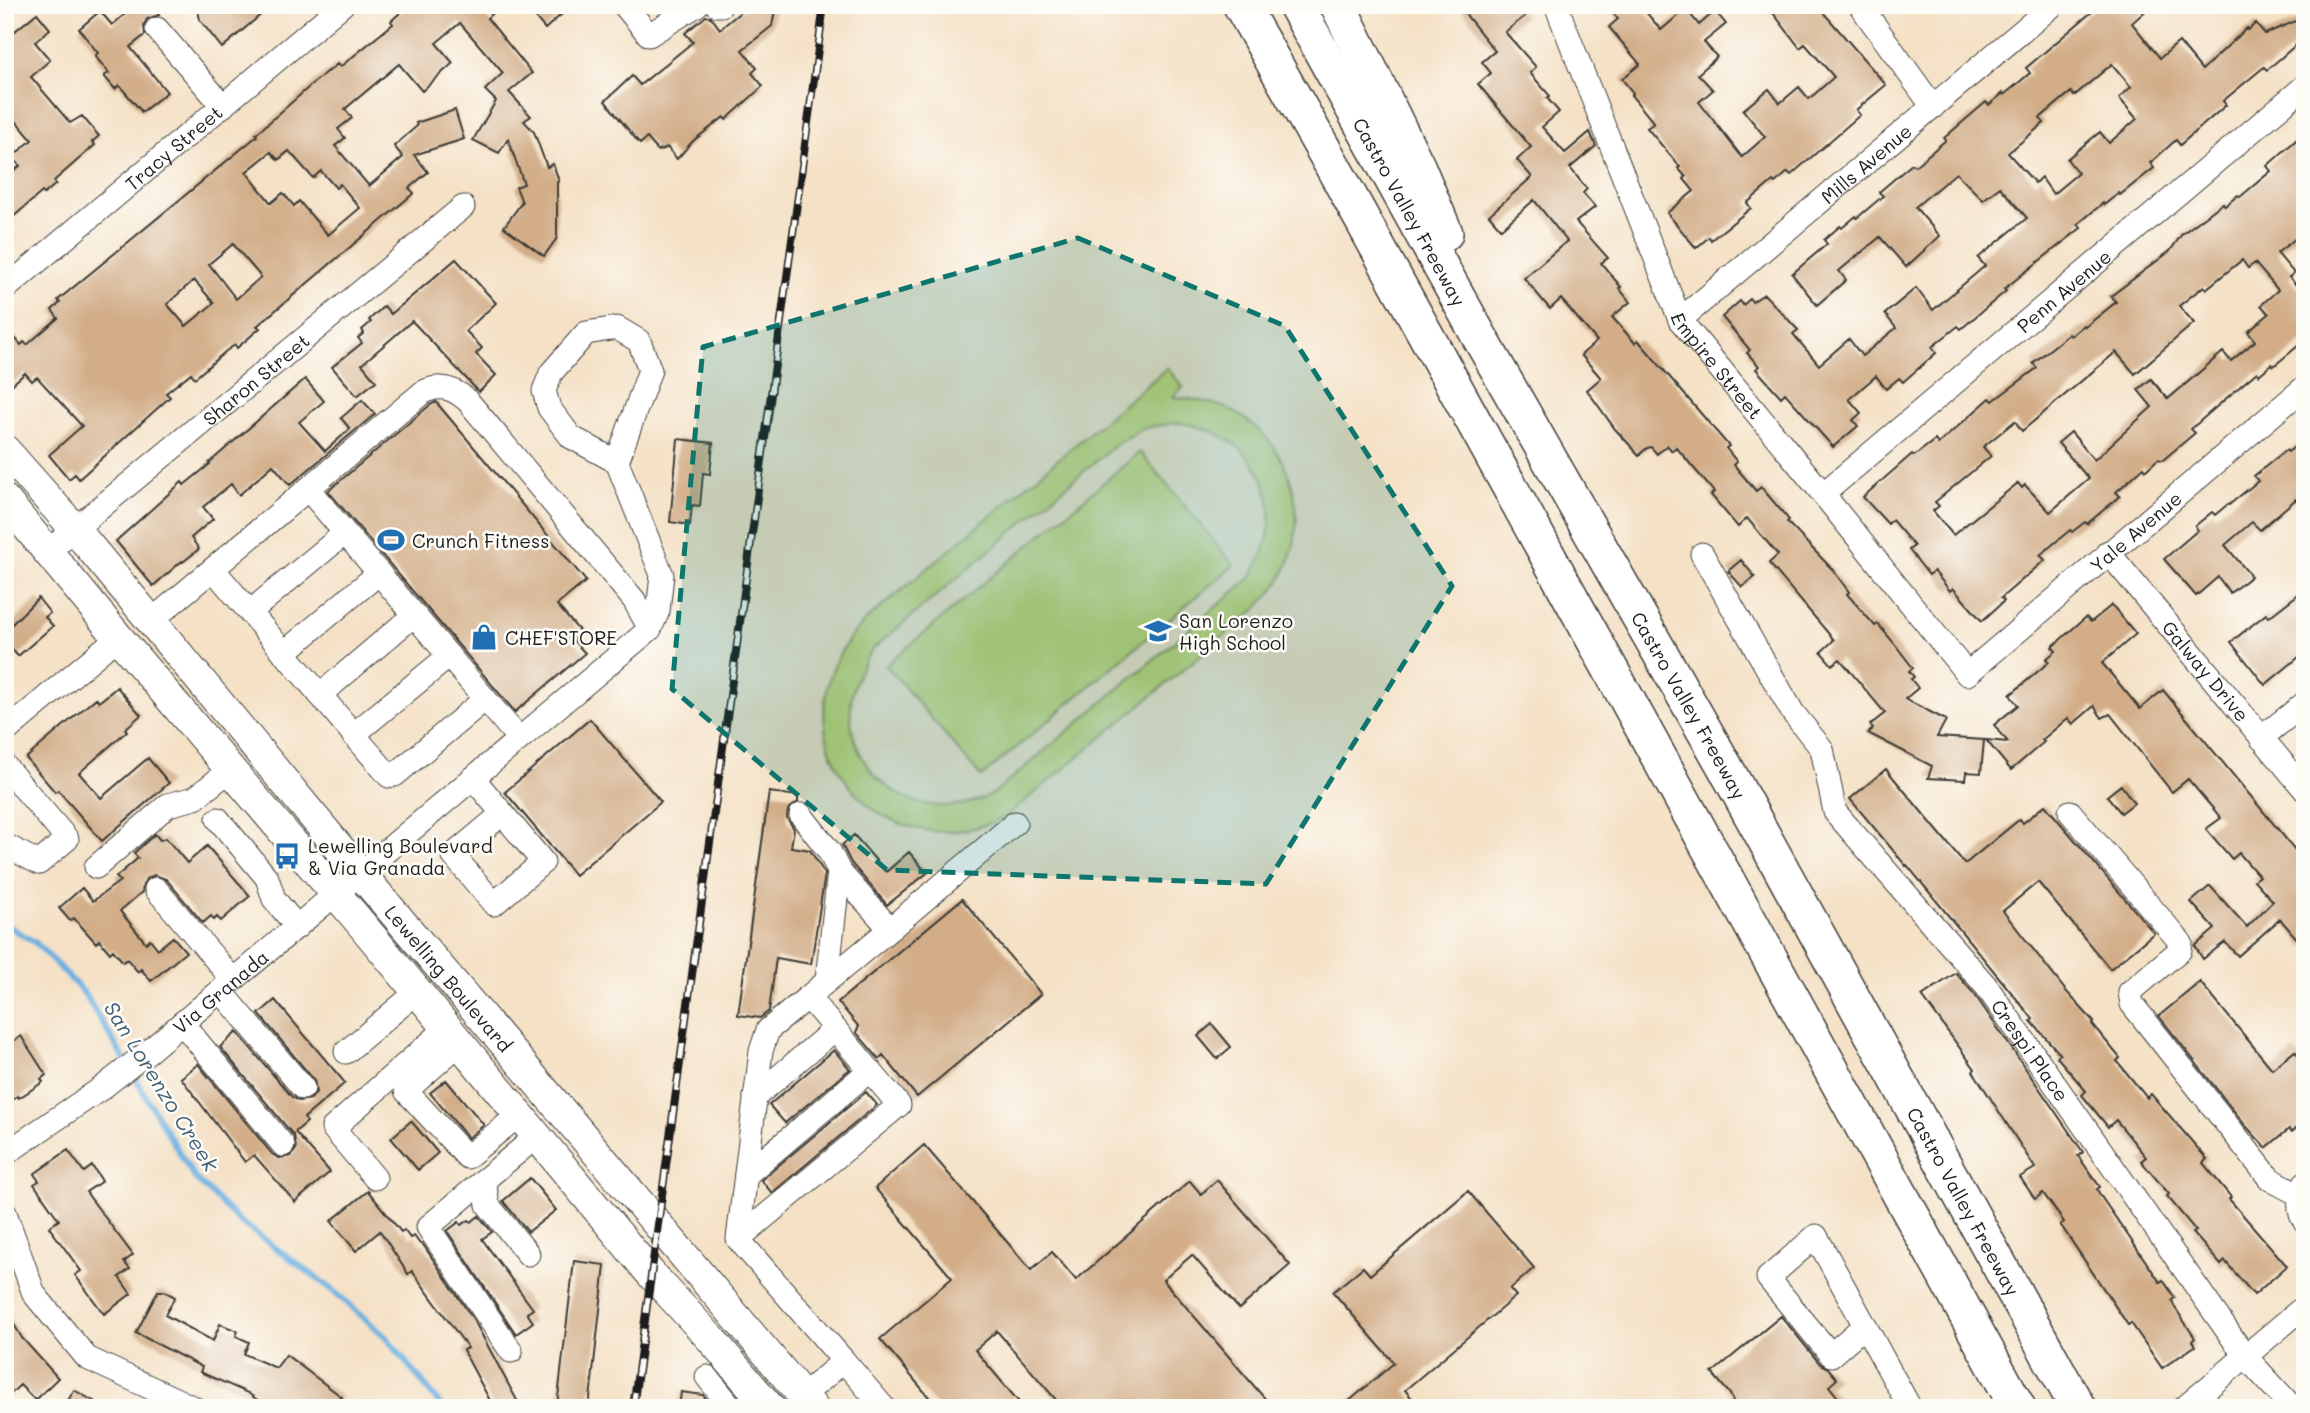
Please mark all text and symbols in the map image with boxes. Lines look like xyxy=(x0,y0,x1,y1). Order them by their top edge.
street label: Tracy Street xyxy=(119,99,227,195)
street label: Castro Valley Freeway xyxy=(1348,113,1472,310)
street label: Mills Avenue xyxy=(1815,118,1916,209)
street label: Penn Avenue xyxy=(2011,243,2116,338)
street label: Empire Street xyxy=(1666,309,1769,424)
street label: Sharon Street xyxy=(197,327,314,431)
street label: Yale Avenue xyxy=(2084,485,2186,577)
sports icon: Crunch Fitness xyxy=(376,525,406,555)
place label: Crunch Fitness xyxy=(412,528,550,553)
street label: Castro Valley Freeway xyxy=(1626,607,1753,803)
place label: San Lorenzo High School xyxy=(1179,608,1293,655)
street label: Galway Drive xyxy=(2157,615,2255,726)
school or university icon: San Lorenzo High School xyxy=(1143,616,1173,646)
shop icon: CHEF'STORE xyxy=(469,622,499,652)
place label: CHEF'STORE xyxy=(505,625,617,650)
place label: Lewelling Boulevard & Via Granada xyxy=(308,833,493,880)
bus stop icon: Lewelling Boulevard & Via Granada xyxy=(272,841,302,871)
street label: Lewelling Boulevard xyxy=(380,899,518,1057)
street label: Via Granada xyxy=(167,944,273,1039)
street label: Crespi Place xyxy=(1986,994,2075,1106)
water label: San Lorenzo Creek xyxy=(99,996,226,1177)
street label: Castro Valley Freeway xyxy=(1902,1102,2026,1300)

